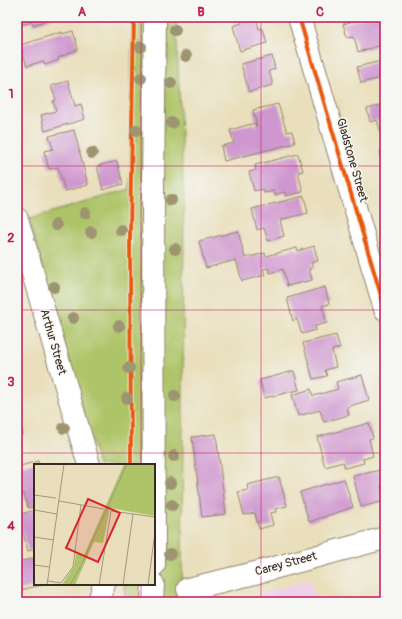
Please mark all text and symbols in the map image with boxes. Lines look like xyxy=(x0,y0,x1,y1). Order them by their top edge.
text: A xyxy=(78,4,87,20)
text: B xyxy=(197,4,205,20)
text: C xyxy=(316,4,324,20)
text: 1 xyxy=(8,86,14,102)
street label: Gladstone Street xyxy=(333,116,371,204)
text: 2 xyxy=(7,230,15,246)
street label: Arthur Street xyxy=(36,307,70,377)
text: 3 xyxy=(7,374,15,390)
inset map xyxy=(34,464,155,585)
text: 4 xyxy=(7,518,15,534)
street label: Carey Street xyxy=(254,549,319,579)

